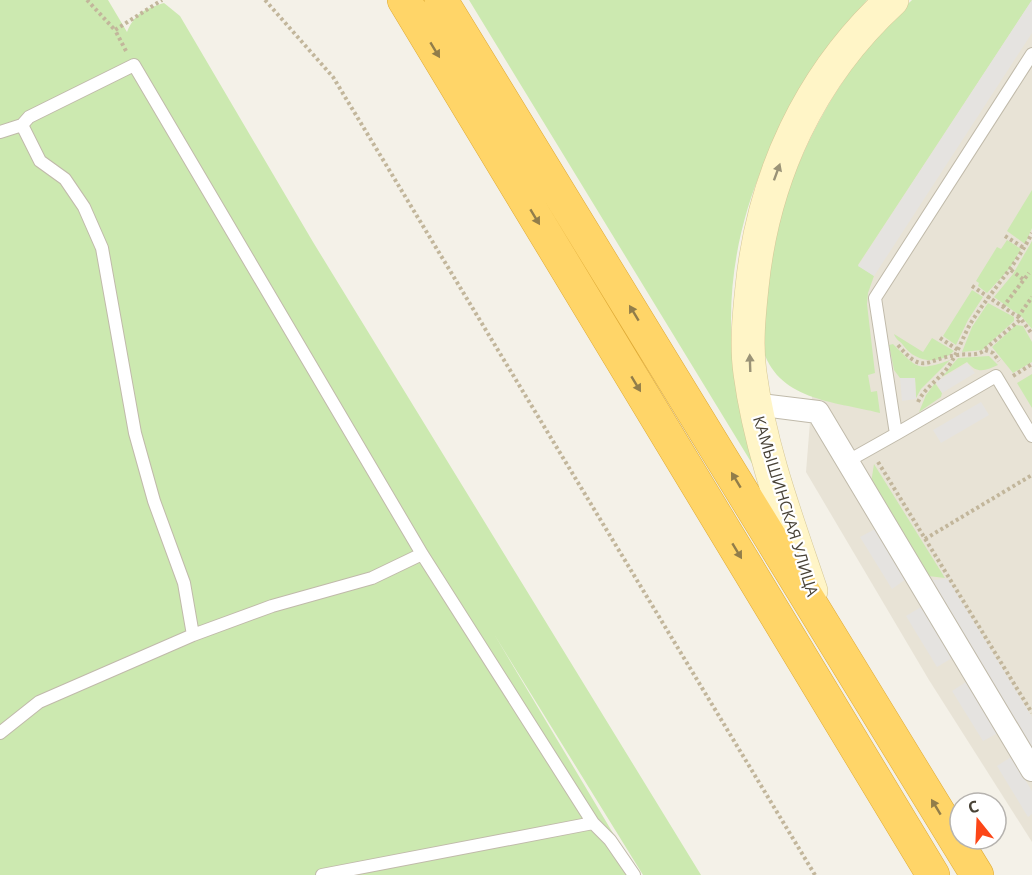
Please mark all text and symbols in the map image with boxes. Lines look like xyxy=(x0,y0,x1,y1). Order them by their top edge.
one-way arrow xyxy=(429,42,440,58)
one-way arrow xyxy=(773,162,783,180)
one-way arrow xyxy=(530,209,541,225)
one-way arrow xyxy=(629,305,640,321)
one-way arrow xyxy=(745,354,754,373)
one-way arrow xyxy=(631,376,642,392)
street label: КАМЫШИНСКАЯ УЛИЦА xyxy=(748,413,824,600)
one-way arrow xyxy=(730,472,741,488)
one-way arrow xyxy=(732,543,742,560)
north arrow xyxy=(948,791,1008,851)
text: С xyxy=(965,795,982,819)
one-way arrow xyxy=(930,799,941,815)

